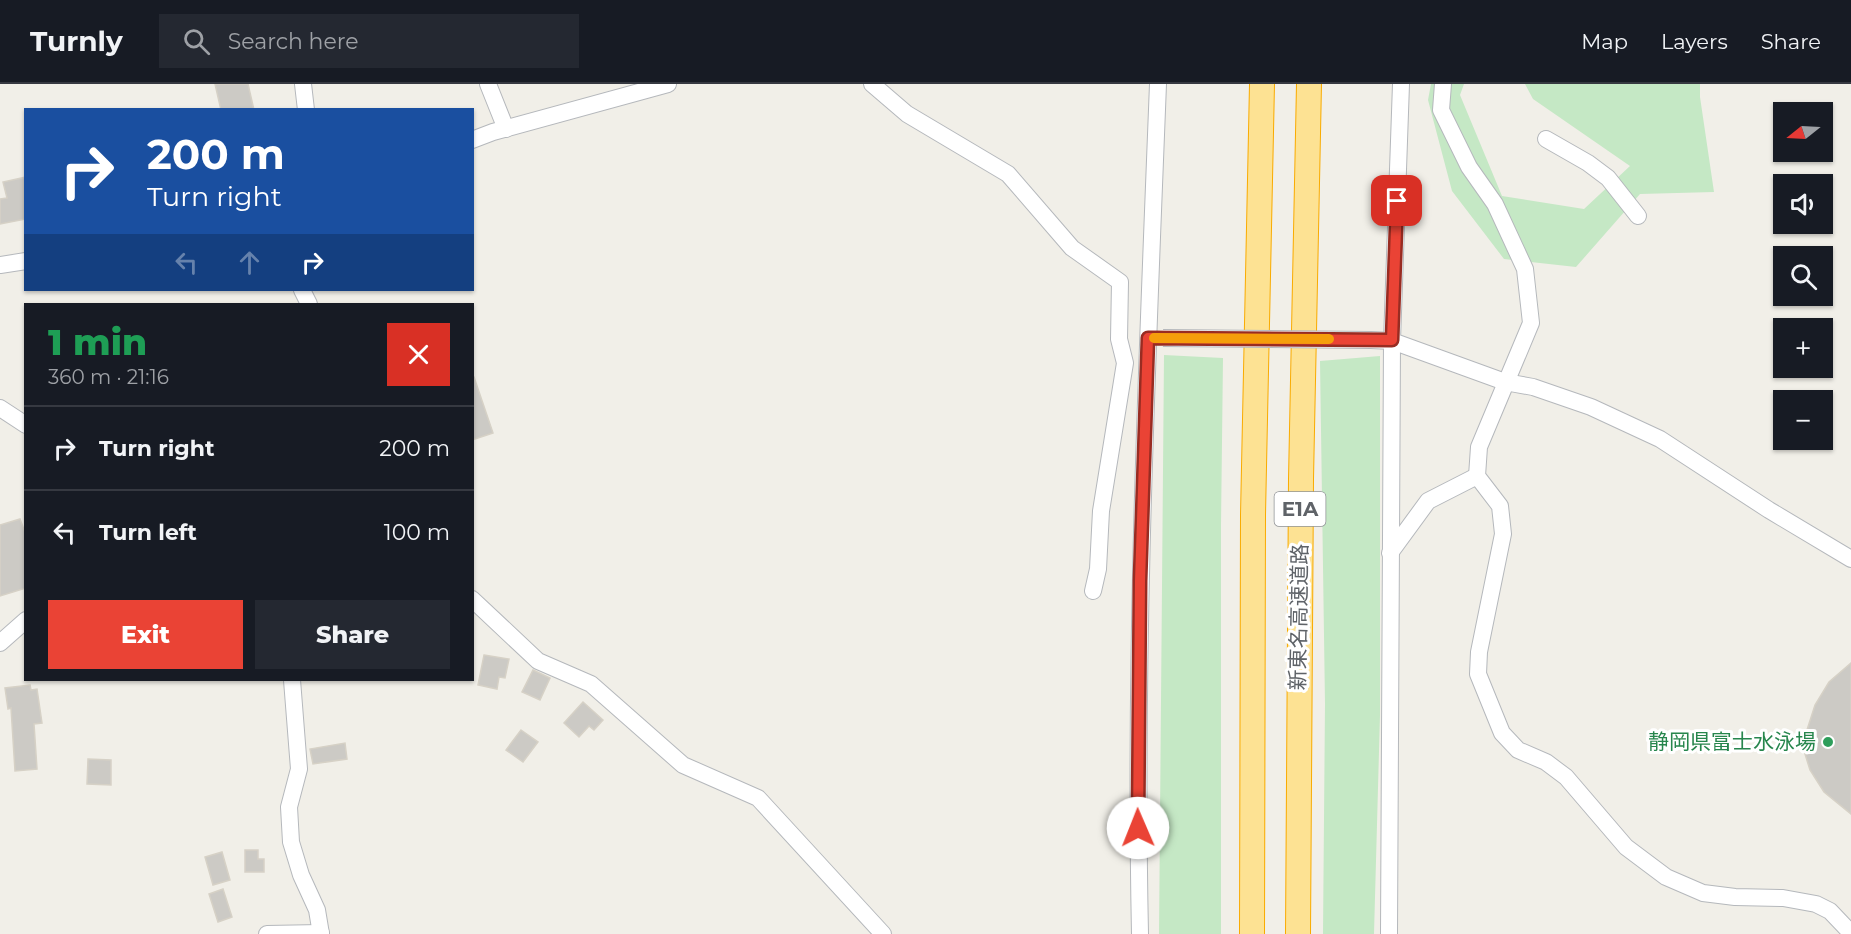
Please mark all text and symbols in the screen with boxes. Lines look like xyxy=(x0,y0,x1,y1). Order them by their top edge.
search box xyxy=(159,14,579,68)
text: Turnly xyxy=(30,24,123,58)
icon: search xyxy=(180,25,213,58)
text: Search here xyxy=(228,28,359,55)
text: Map xyxy=(1581,29,1628,54)
text: Layers xyxy=(1661,29,1728,54)
text: Share xyxy=(1761,29,1821,54)
north arrow xyxy=(1773,102,1833,162)
map controls xyxy=(1773,102,1833,450)
text: 200 m xyxy=(147,128,285,180)
icon: right xyxy=(48,132,126,210)
button: sound xyxy=(1773,174,1833,234)
pin xyxy=(1371,175,1422,226)
text: Turn right xyxy=(147,180,282,213)
icon: arrive xyxy=(1380,184,1413,217)
icon: left xyxy=(170,246,203,279)
icon: ahead xyxy=(233,246,266,279)
icon: right xyxy=(296,246,329,279)
button: search xyxy=(1773,246,1833,306)
button: + xyxy=(1773,318,1833,378)
text: 1 min xyxy=(48,320,147,364)
button: close xyxy=(387,323,450,386)
text: 360 m · 21:16 xyxy=(48,365,169,389)
button: − xyxy=(1773,390,1833,450)
icon: right xyxy=(48,432,81,465)
text: Turn right xyxy=(99,435,214,462)
text: 200 m xyxy=(379,435,450,462)
road number: E1A xyxy=(1274,492,1326,526)
icon: left xyxy=(48,516,81,549)
text: Turn left xyxy=(99,519,197,546)
text: 100 m xyxy=(384,519,450,546)
street label: 新東名高速道路 xyxy=(1285,543,1312,691)
button: Exit xyxy=(48,600,243,669)
button: Share xyxy=(255,600,450,669)
place label: 静岡県富士水泳場 xyxy=(1648,729,1816,754)
marker: 静岡県富士水泳場 xyxy=(1821,735,1835,749)
position arrow xyxy=(1106,796,1170,860)

